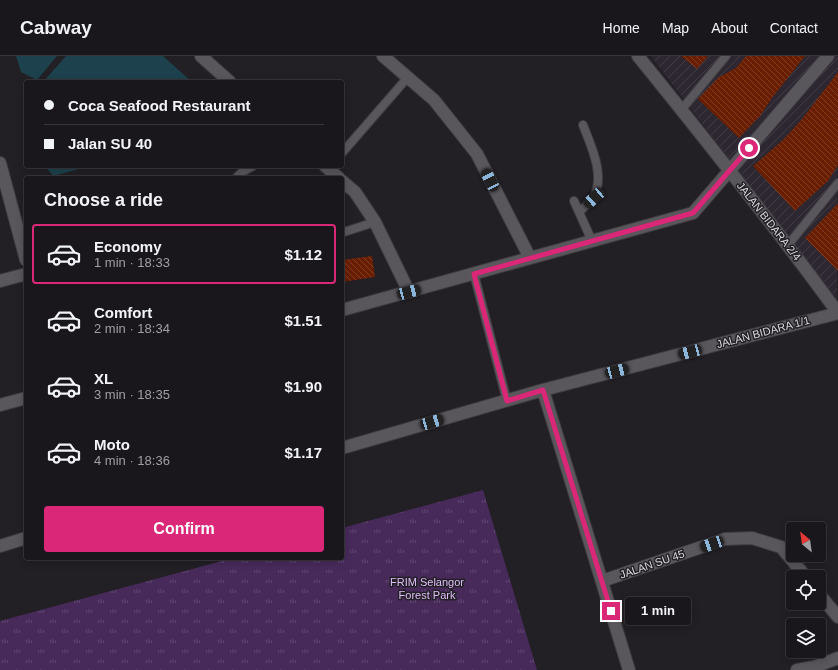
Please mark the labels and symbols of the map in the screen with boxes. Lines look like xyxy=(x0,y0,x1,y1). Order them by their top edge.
route start xyxy=(740,139,758,157)
car xyxy=(479,167,501,193)
street label: JALAN BIDARA 2/4 xyxy=(735,179,803,263)
car xyxy=(581,186,607,210)
car xyxy=(396,283,422,301)
street label: JALAN BIDARA 1/1 xyxy=(715,314,811,350)
car xyxy=(677,343,703,361)
car xyxy=(604,362,630,380)
car xyxy=(419,413,445,431)
north arrow xyxy=(786,522,826,562)
car xyxy=(699,534,725,554)
street label: JALAN SU 45 xyxy=(618,547,686,581)
park label: FRIM Selangor Forest Park xyxy=(390,576,464,601)
callout: 1 min xyxy=(625,597,691,625)
route end xyxy=(602,602,620,620)

